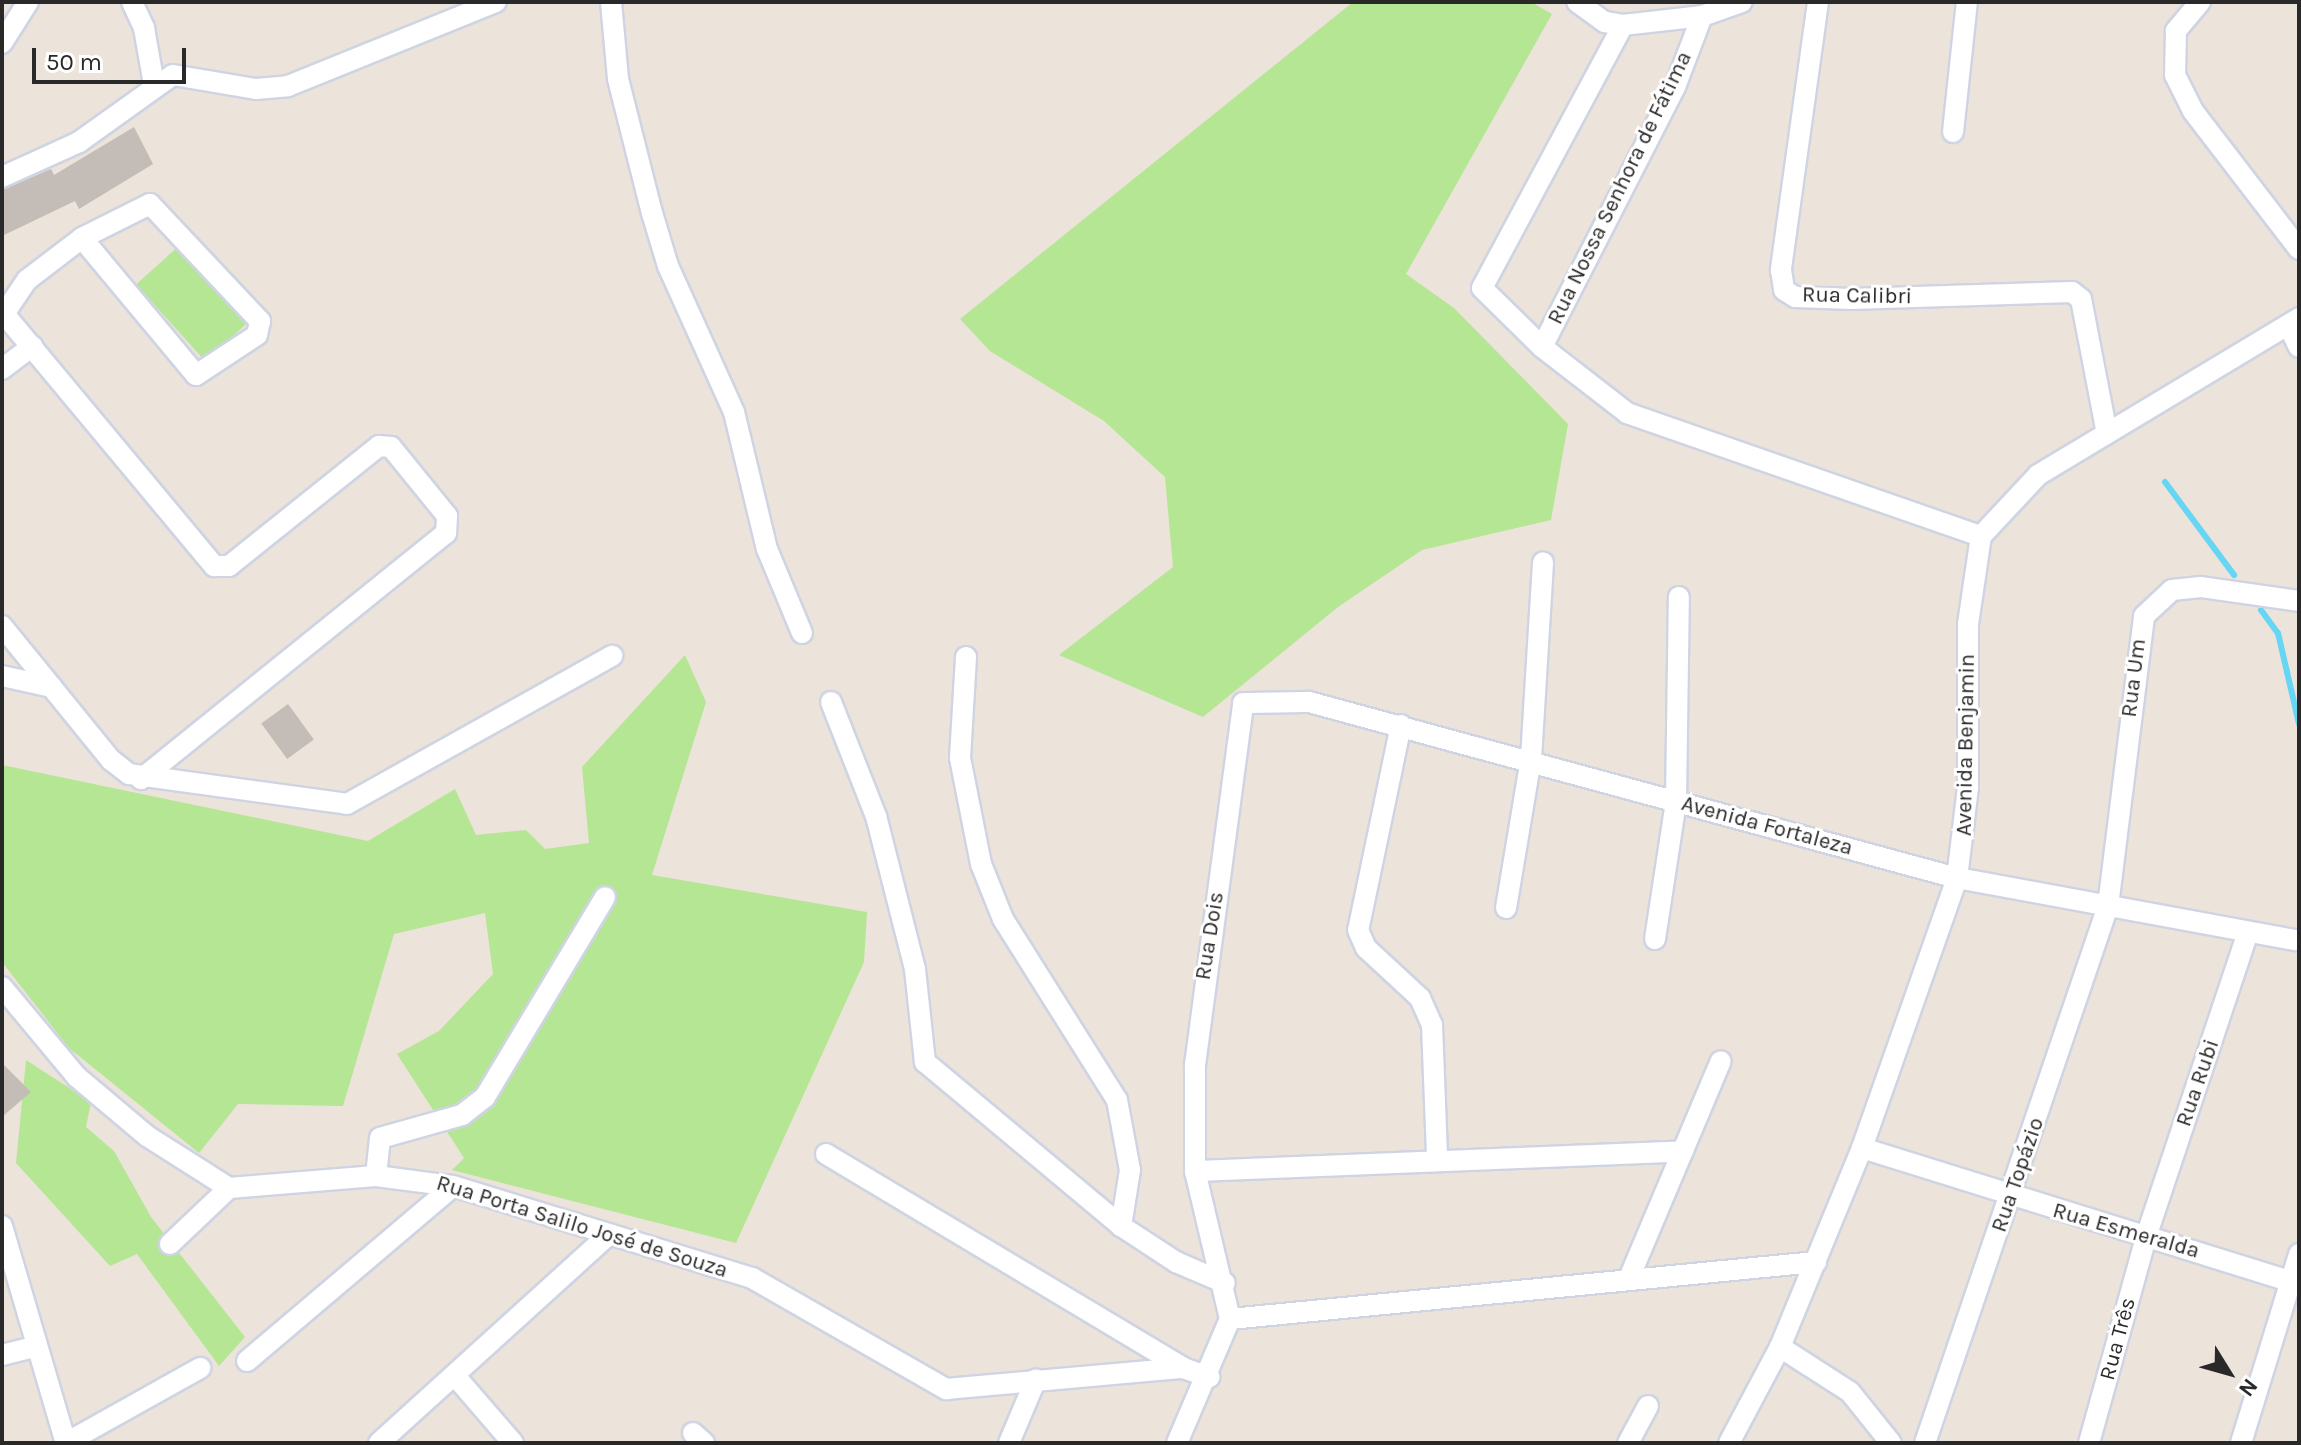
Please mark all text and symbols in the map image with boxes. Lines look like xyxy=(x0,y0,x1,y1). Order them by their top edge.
scale bar xyxy=(36,32,190,82)
street label: Rua Nossa Senhora de Fátima xyxy=(1542,47,1698,329)
text: 50 m xyxy=(46,48,102,76)
street label: Rua Calibri xyxy=(1802,282,1912,310)
street label: Rua Um xyxy=(2116,637,2152,719)
street label: Avenida Benjamin xyxy=(1951,654,1981,836)
street label: Avenida Fortaleza xyxy=(1679,790,1855,862)
street label: Rua Dois xyxy=(1190,890,1230,982)
street label: Rua Rubi xyxy=(2171,1036,2225,1130)
street label: Rua Topázio xyxy=(1986,1114,2050,1236)
street label: Rua Porta Salilo José de Souza xyxy=(433,1170,731,1284)
street label: Rua Esmeralda xyxy=(2050,1197,2202,1265)
street label: Rua Três xyxy=(2094,1295,2142,1383)
north arrow xyxy=(2189,1333,2269,1413)
text: N xyxy=(2233,1373,2263,1402)

